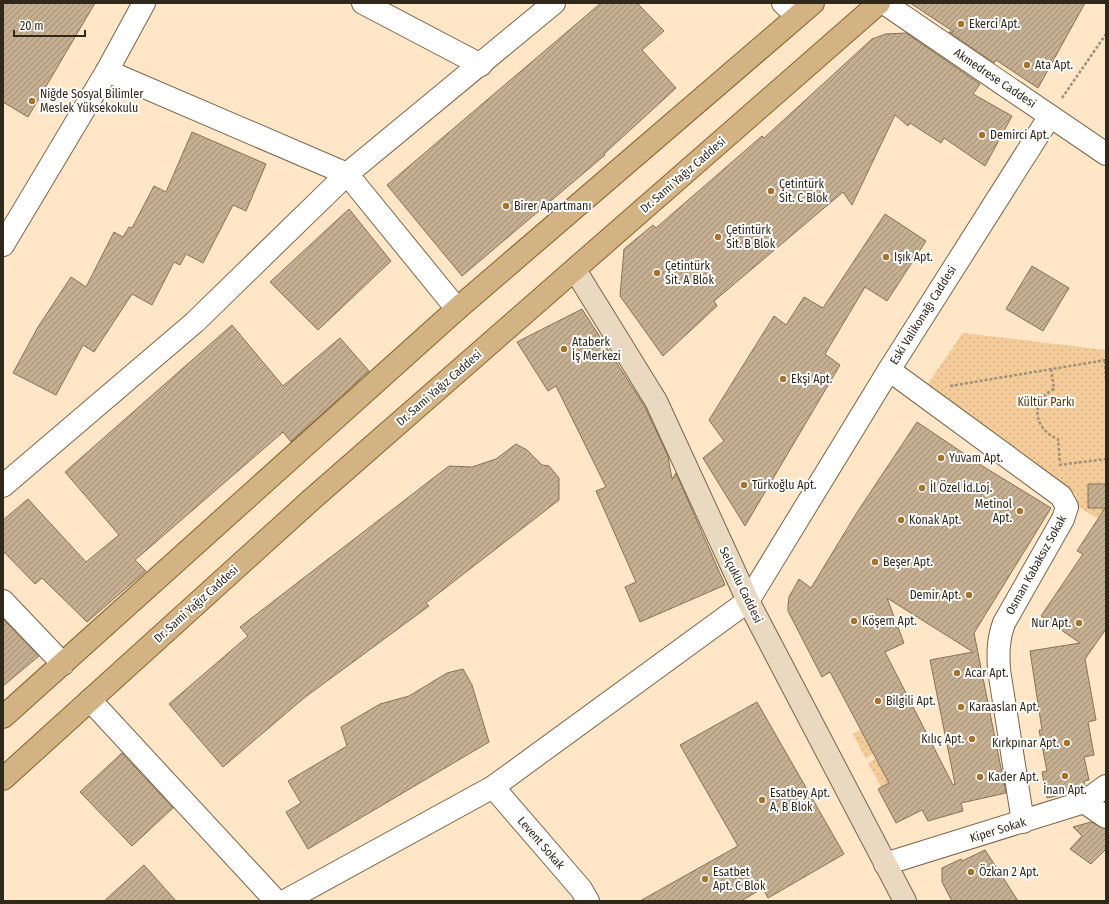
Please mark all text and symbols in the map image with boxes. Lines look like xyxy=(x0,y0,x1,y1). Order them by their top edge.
scale bar xyxy=(14,12,85,38)
place label: Ekerci Apt. xyxy=(969,17,1021,31)
text: 20 m xyxy=(20,19,44,33)
marker: Ekerci Apt. xyxy=(956,19,966,29)
street label: Akmedrese Caddesi xyxy=(951,45,1039,111)
place label: Ata Apt. xyxy=(1035,58,1074,72)
marker: Ata Apt. xyxy=(1022,60,1032,70)
place label: Niğde Sosyal Bilimler Meslek Yüksekokulu xyxy=(40,87,144,115)
marker: Niğde Sosyal Bilimler Meslek Yüksekokulu xyxy=(27,96,37,106)
place label: Demirci Apt. xyxy=(990,128,1050,142)
marker: Demirci Apt. xyxy=(977,130,987,140)
street label: Dr. Sami Yağız Caddesi xyxy=(638,134,728,216)
place label: Çetintürk Sit. C Blok xyxy=(779,177,828,205)
marker: Çetintürk Sit. C Blok xyxy=(766,186,776,196)
place label: Birer Apartmanı xyxy=(514,199,591,213)
marker: Birer Apartmanı xyxy=(501,201,511,211)
place label: Çetintürk Sit. B Blok xyxy=(726,223,776,251)
marker: Çetintürk Sit. B Blok xyxy=(713,232,723,242)
place label: Işık Apt. xyxy=(894,250,933,264)
marker: Işık Apt. xyxy=(881,252,891,262)
place label: Çetintürk Sit. A Blok xyxy=(665,259,714,287)
street label: Eski Valikonağı Caddesi xyxy=(887,263,959,367)
marker: Çetintürk Sit. A Blok xyxy=(652,268,662,278)
place label: Ataberk İş Merkezi xyxy=(572,335,621,363)
marker: Ataberk İş Merkezi xyxy=(559,344,569,354)
street label: Dr. Sami Yağız Caddesi xyxy=(394,347,484,429)
place label: Ekşi Apt. xyxy=(791,372,833,386)
marker: Ekşi Apt. xyxy=(778,374,788,384)
park label: Kültür Parkı xyxy=(1017,395,1075,409)
place label: Yuvam Apt. xyxy=(949,451,1003,465)
marker: Yuvam Apt. xyxy=(936,453,946,463)
place label: Türkoğlu Apt. xyxy=(752,478,817,492)
place label: İl Özel İd.Loj. xyxy=(930,479,993,495)
marker: Türkoğlu Apt. xyxy=(739,480,749,490)
marker: İl Özel İd.Loj. xyxy=(917,483,927,493)
place label: Metinol Apt. xyxy=(975,497,1012,525)
marker: Metinol Apt. xyxy=(1015,506,1025,516)
street label: Osman Kabaksız Sokak xyxy=(1003,512,1069,617)
place label: Konak Apt. xyxy=(909,513,962,527)
marker: Konak Apt. xyxy=(896,515,906,525)
street label: Selçuklu Caddesi xyxy=(717,545,765,625)
place label: Beşer Apt. xyxy=(883,555,933,569)
marker: Beşer Apt. xyxy=(870,557,880,567)
street label: Dr. Sami Yağız Caddesi xyxy=(151,563,241,645)
place label: Demir Apt. xyxy=(910,588,961,602)
marker: Demir Apt. xyxy=(964,590,974,600)
place label: Köşem Apt. xyxy=(862,614,917,628)
marker: Köşem Apt. xyxy=(849,616,859,626)
place label: Nur Apt. xyxy=(1031,616,1071,630)
marker: Nur Apt. xyxy=(1074,618,1084,628)
place label: Acar Apt. xyxy=(965,666,1009,680)
marker: Acar Apt. xyxy=(952,668,962,678)
place label: Bilgili Apt. xyxy=(886,694,936,708)
marker: Bilgili Apt. xyxy=(873,696,883,706)
place label: Karaaslan Apt. xyxy=(969,700,1040,714)
marker: Karaaslan Apt. xyxy=(956,702,966,712)
place label: Kılıç Apt. xyxy=(921,732,964,746)
marker: Kılıç Apt. xyxy=(967,734,977,744)
place label: Kırkpınar Apt. xyxy=(992,736,1059,750)
marker: Kırkpınar Apt. xyxy=(1062,738,1072,748)
place label: Kader Apt. xyxy=(988,770,1039,784)
marker: İnan Apt. xyxy=(1060,771,1070,781)
marker: Kader Apt. xyxy=(975,772,985,782)
place label: İnan Apt. xyxy=(1043,782,1087,797)
place label: Esatbey Apt. A, B Blok xyxy=(770,786,831,814)
marker: Esatbey Apt. A, B Blok xyxy=(757,795,767,805)
street label: Levent Sokak xyxy=(515,814,568,872)
street label: Kiper Sokak xyxy=(968,815,1028,845)
place label: Özkan 2 Apt. xyxy=(979,863,1039,879)
place label: Esatbet Apt. C Blok xyxy=(713,865,766,893)
marker: Özkan 2 Apt. xyxy=(966,867,976,877)
marker: Esatbet Apt. C Blok xyxy=(700,874,710,884)

